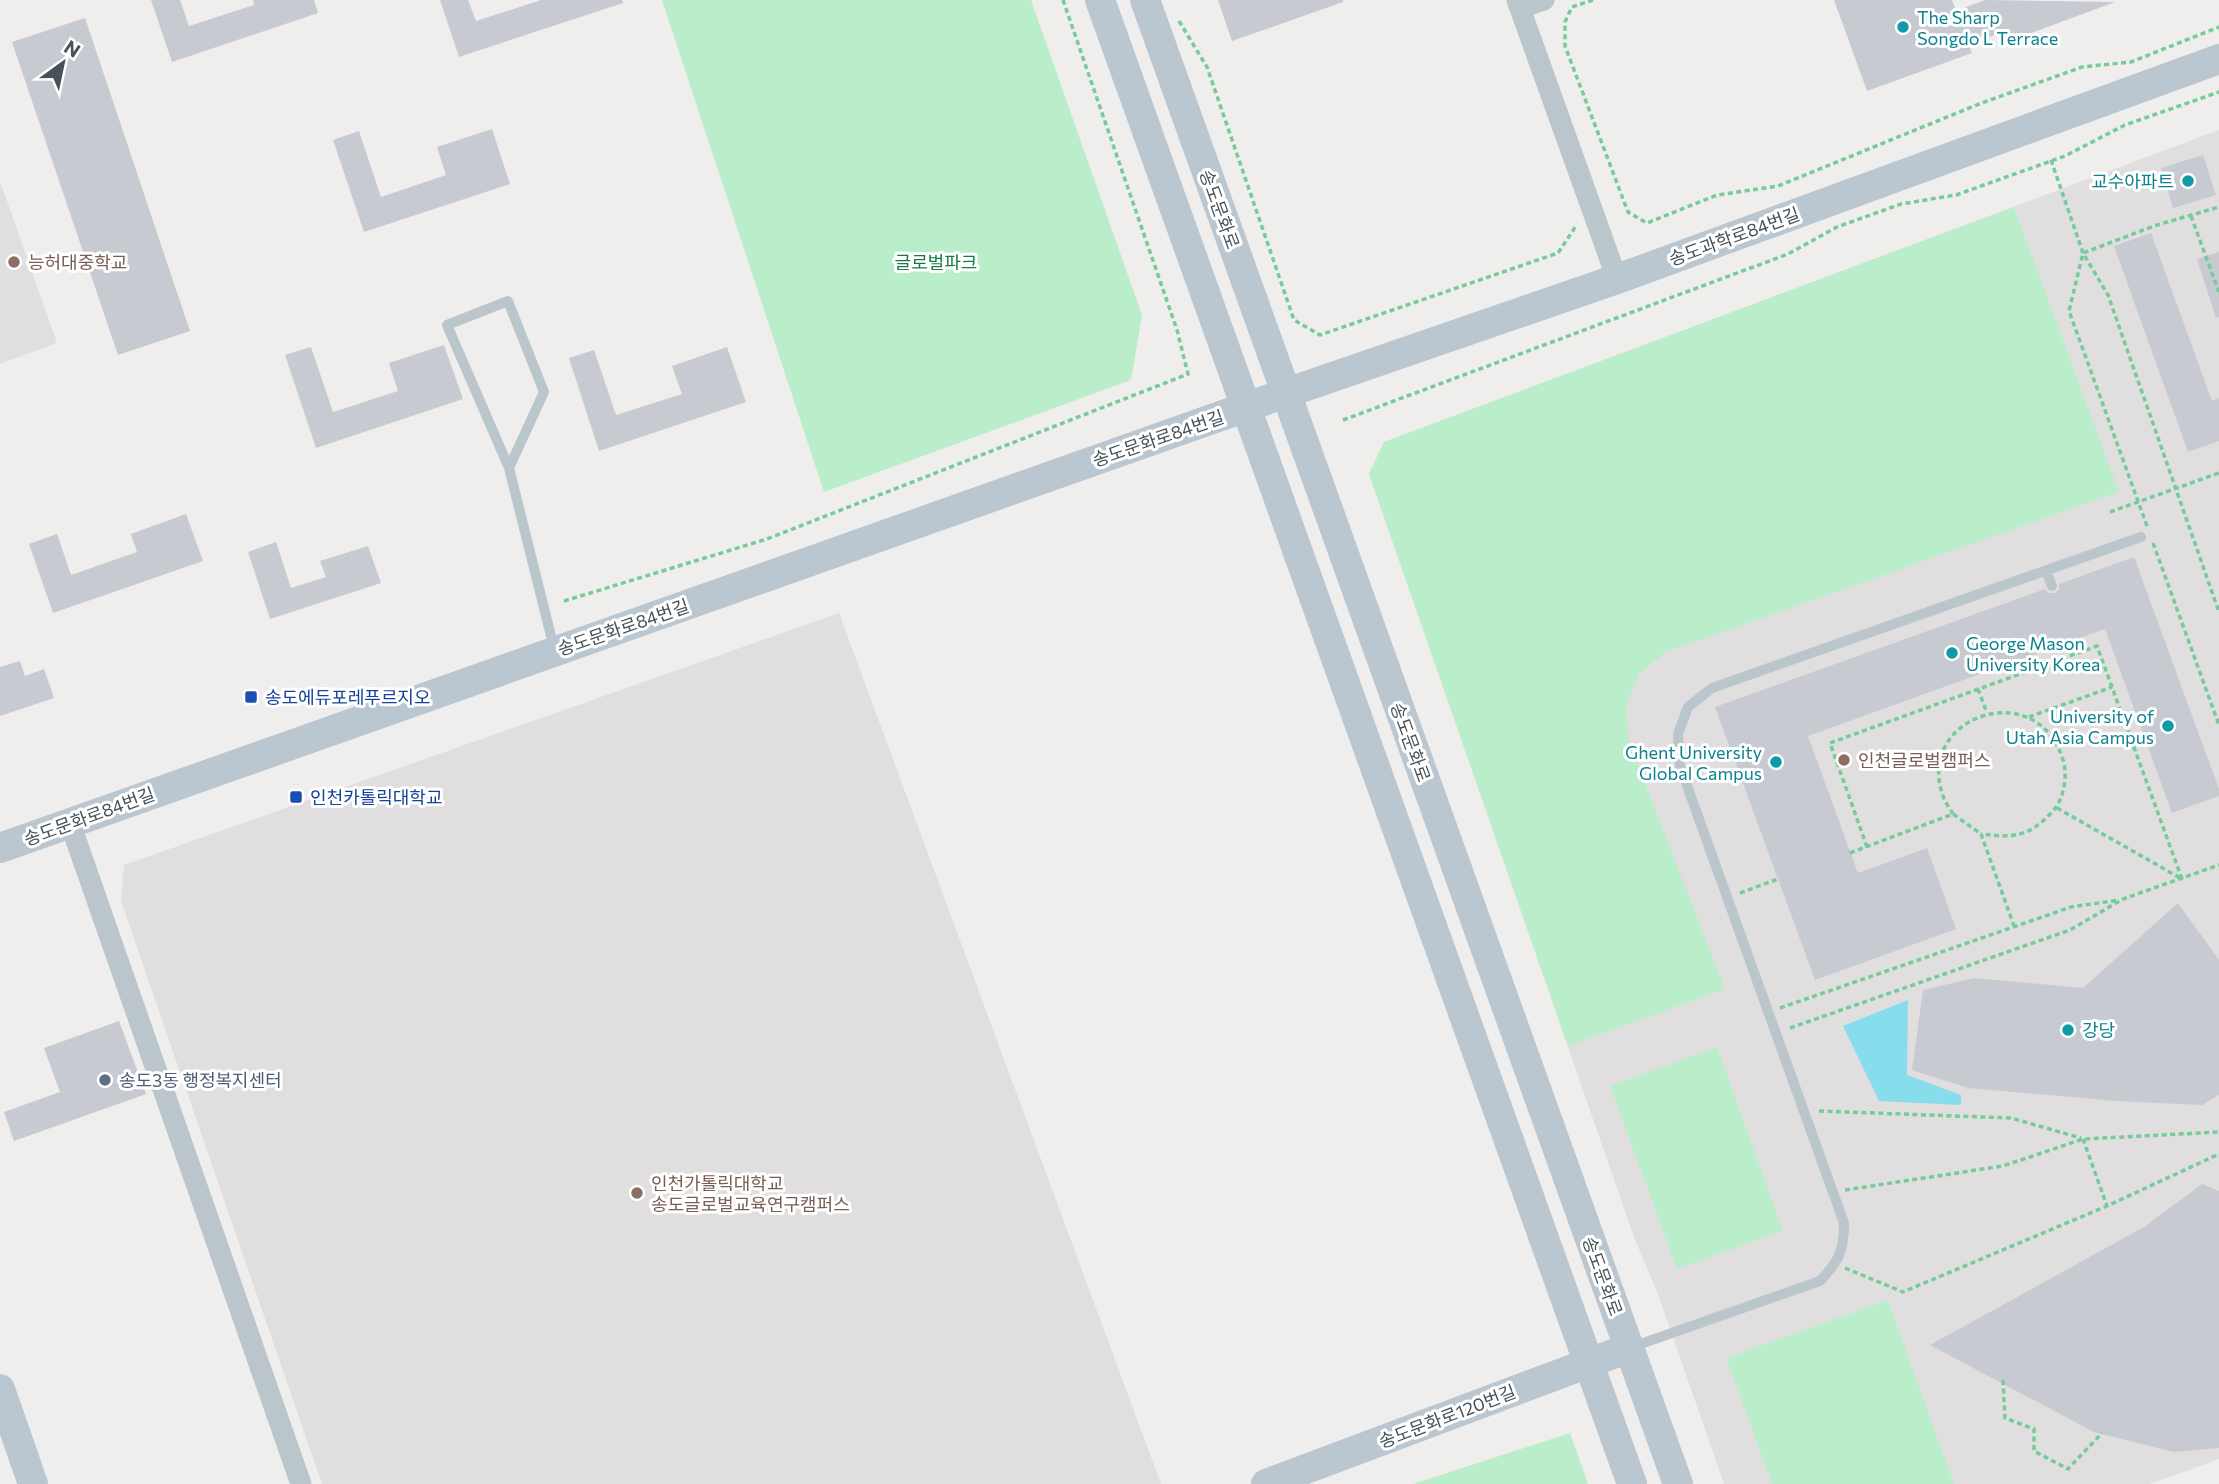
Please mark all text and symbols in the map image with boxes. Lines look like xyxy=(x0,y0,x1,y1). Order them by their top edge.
place label: The Sharp Songdo L Terrace xyxy=(1917,6,2058,49)
marker: The Sharp Songdo L Terrace xyxy=(1895,19,1911,35)
north arrow xyxy=(28,28,98,98)
text: N xyxy=(60,35,85,62)
street label: 송도문화로 xyxy=(1196,166,1244,252)
place label: 교수아파트 xyxy=(2091,170,2174,192)
marker: 교수아파트 xyxy=(2180,173,2196,189)
street label: 송도과학로84번길 xyxy=(1666,202,1802,270)
place label: 능허대중학교 xyxy=(28,251,127,273)
park label: 글로벌파크 xyxy=(895,251,977,273)
marker: 능허대중학교 xyxy=(6,254,22,270)
street label: 송도문화로84번길 xyxy=(1089,405,1227,471)
street label: 송도문화로84번길 xyxy=(554,594,692,660)
place label: George Mason University Korea xyxy=(1966,632,2100,675)
marker: George Mason University Korea xyxy=(1944,645,1960,661)
place label: 송도에듀포레푸르지오 xyxy=(265,686,431,708)
marker: 송도에듀포레푸르지오 xyxy=(243,689,259,705)
street label: 송도문화로 xyxy=(1387,699,1435,785)
place label: University of Utah Asia Campus xyxy=(2006,705,2155,748)
marker: University of Utah Asia Campus xyxy=(2160,718,2176,734)
place label: Ghent University Global Campus xyxy=(1625,741,1762,784)
place label: 인천글로벌캠퍼스 xyxy=(1858,749,1990,771)
marker: 인천글로벌캠퍼스 xyxy=(1836,752,1852,768)
marker: Ghent University Global Campus xyxy=(1768,754,1784,770)
street label: 송도문화로84번길 xyxy=(21,782,157,850)
place label: 인천카톨릭대학교 xyxy=(310,786,442,808)
marker: 인천카톨릭대학교 xyxy=(288,789,304,805)
place label: 강당 xyxy=(2082,1019,2115,1041)
marker: 강당 xyxy=(2060,1022,2076,1038)
place label: 송도3동 행정복지센터 xyxy=(119,1069,282,1091)
marker: 송도3동 행정복지센터 xyxy=(97,1072,113,1088)
place label: 인천가톨릭대학교 송도글로벌교육연구캠퍼스 xyxy=(651,1172,850,1215)
marker: 인천가톨릭대학교 송도글로벌교육연구캠퍼스 xyxy=(629,1185,645,1201)
street label: 송도문화로 xyxy=(1579,1233,1627,1319)
street label: 송도문화로120번길 xyxy=(1375,1380,1519,1452)

